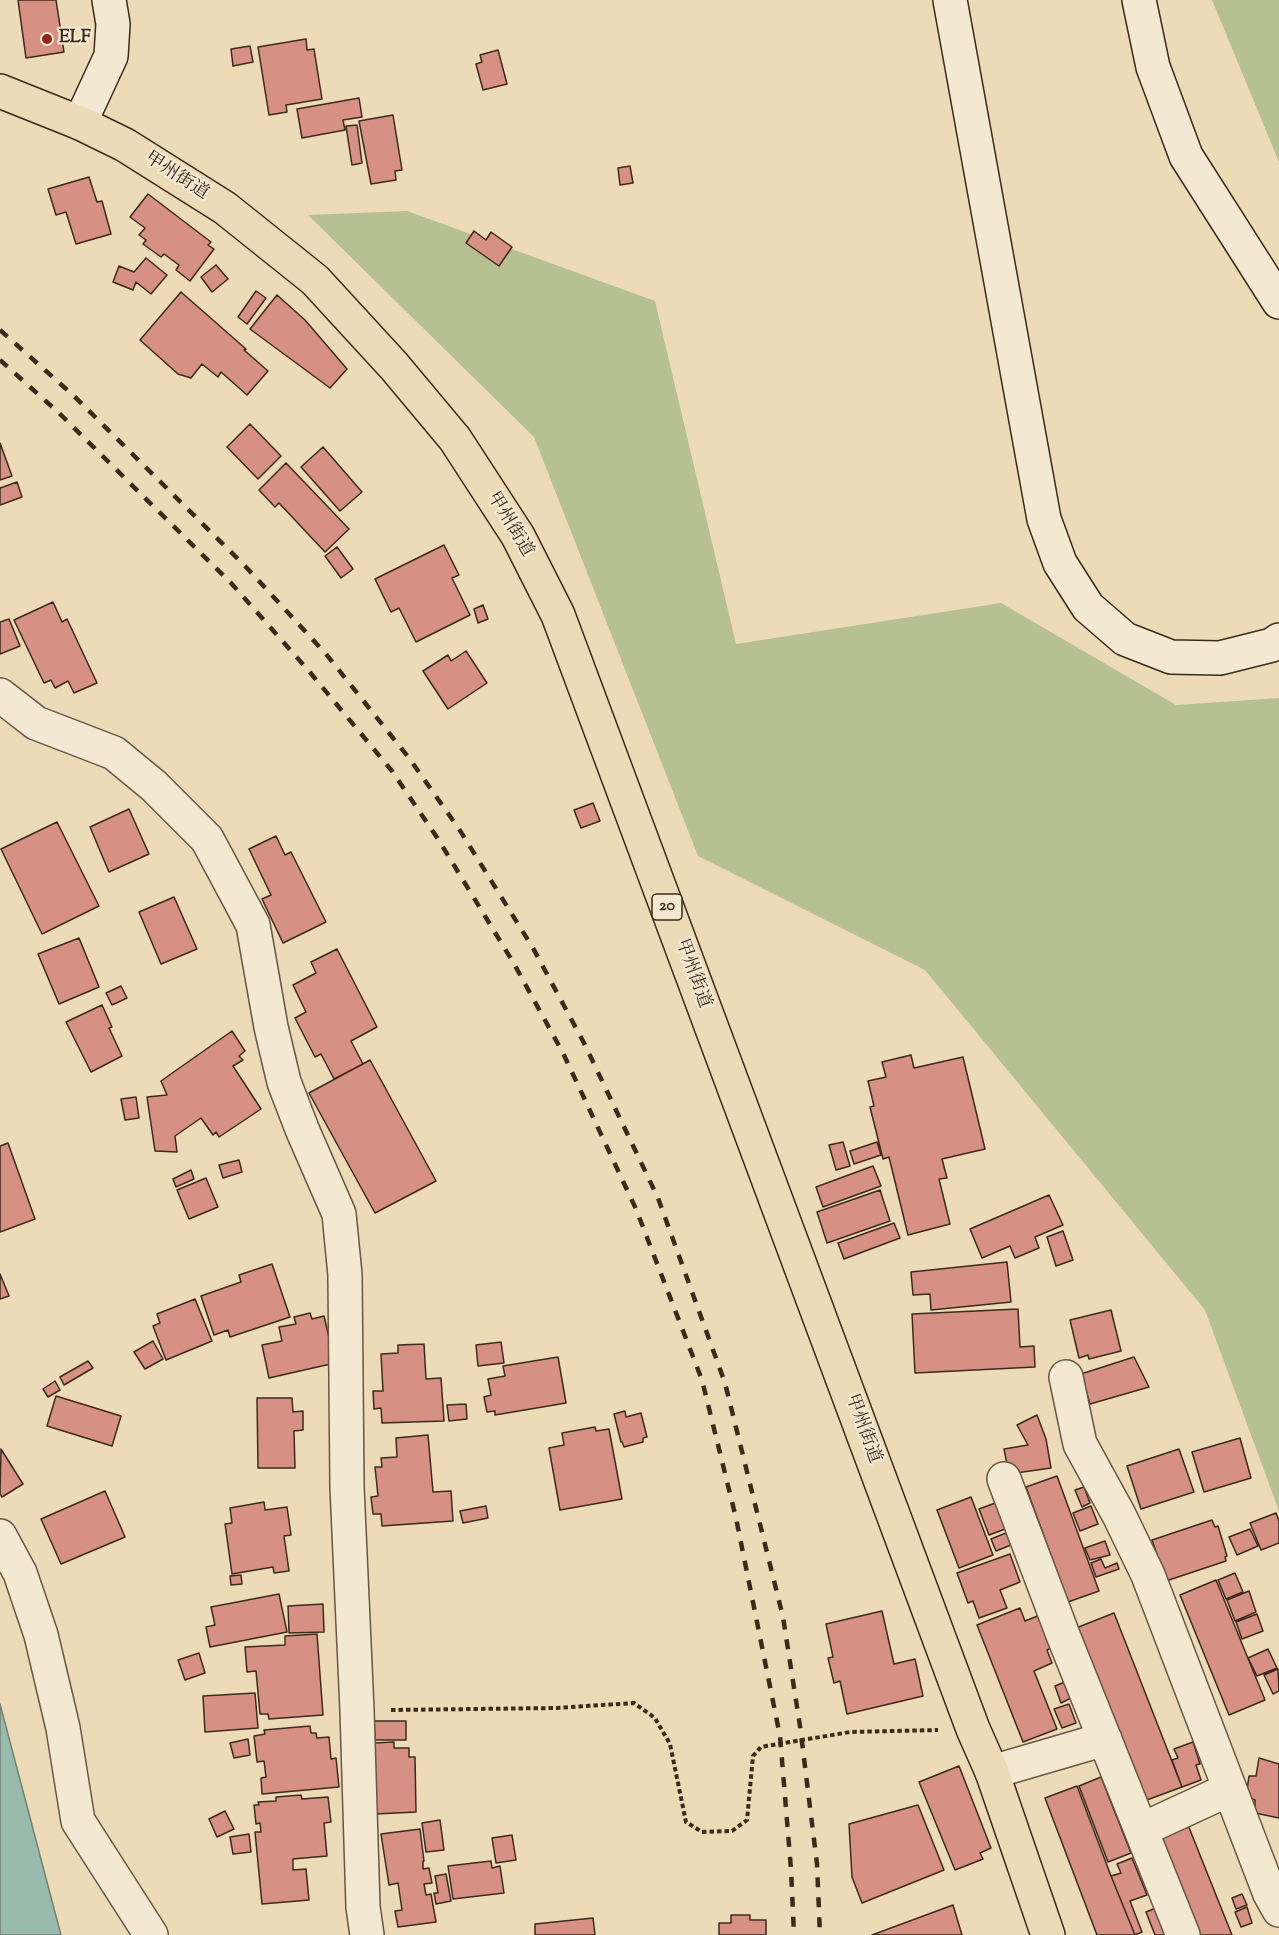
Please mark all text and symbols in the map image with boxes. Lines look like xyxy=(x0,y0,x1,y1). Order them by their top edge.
place label: ELF xyxy=(59,28,91,50)
marker: ELF xyxy=(40,32,54,46)
street label: 甲州街道 xyxy=(140,148,212,206)
street label: 甲州街道 xyxy=(481,489,537,561)
road number: 20 xyxy=(652,894,682,920)
street label: 甲州街道 xyxy=(670,936,714,1012)
street label: 甲州街道 xyxy=(840,1391,884,1467)

